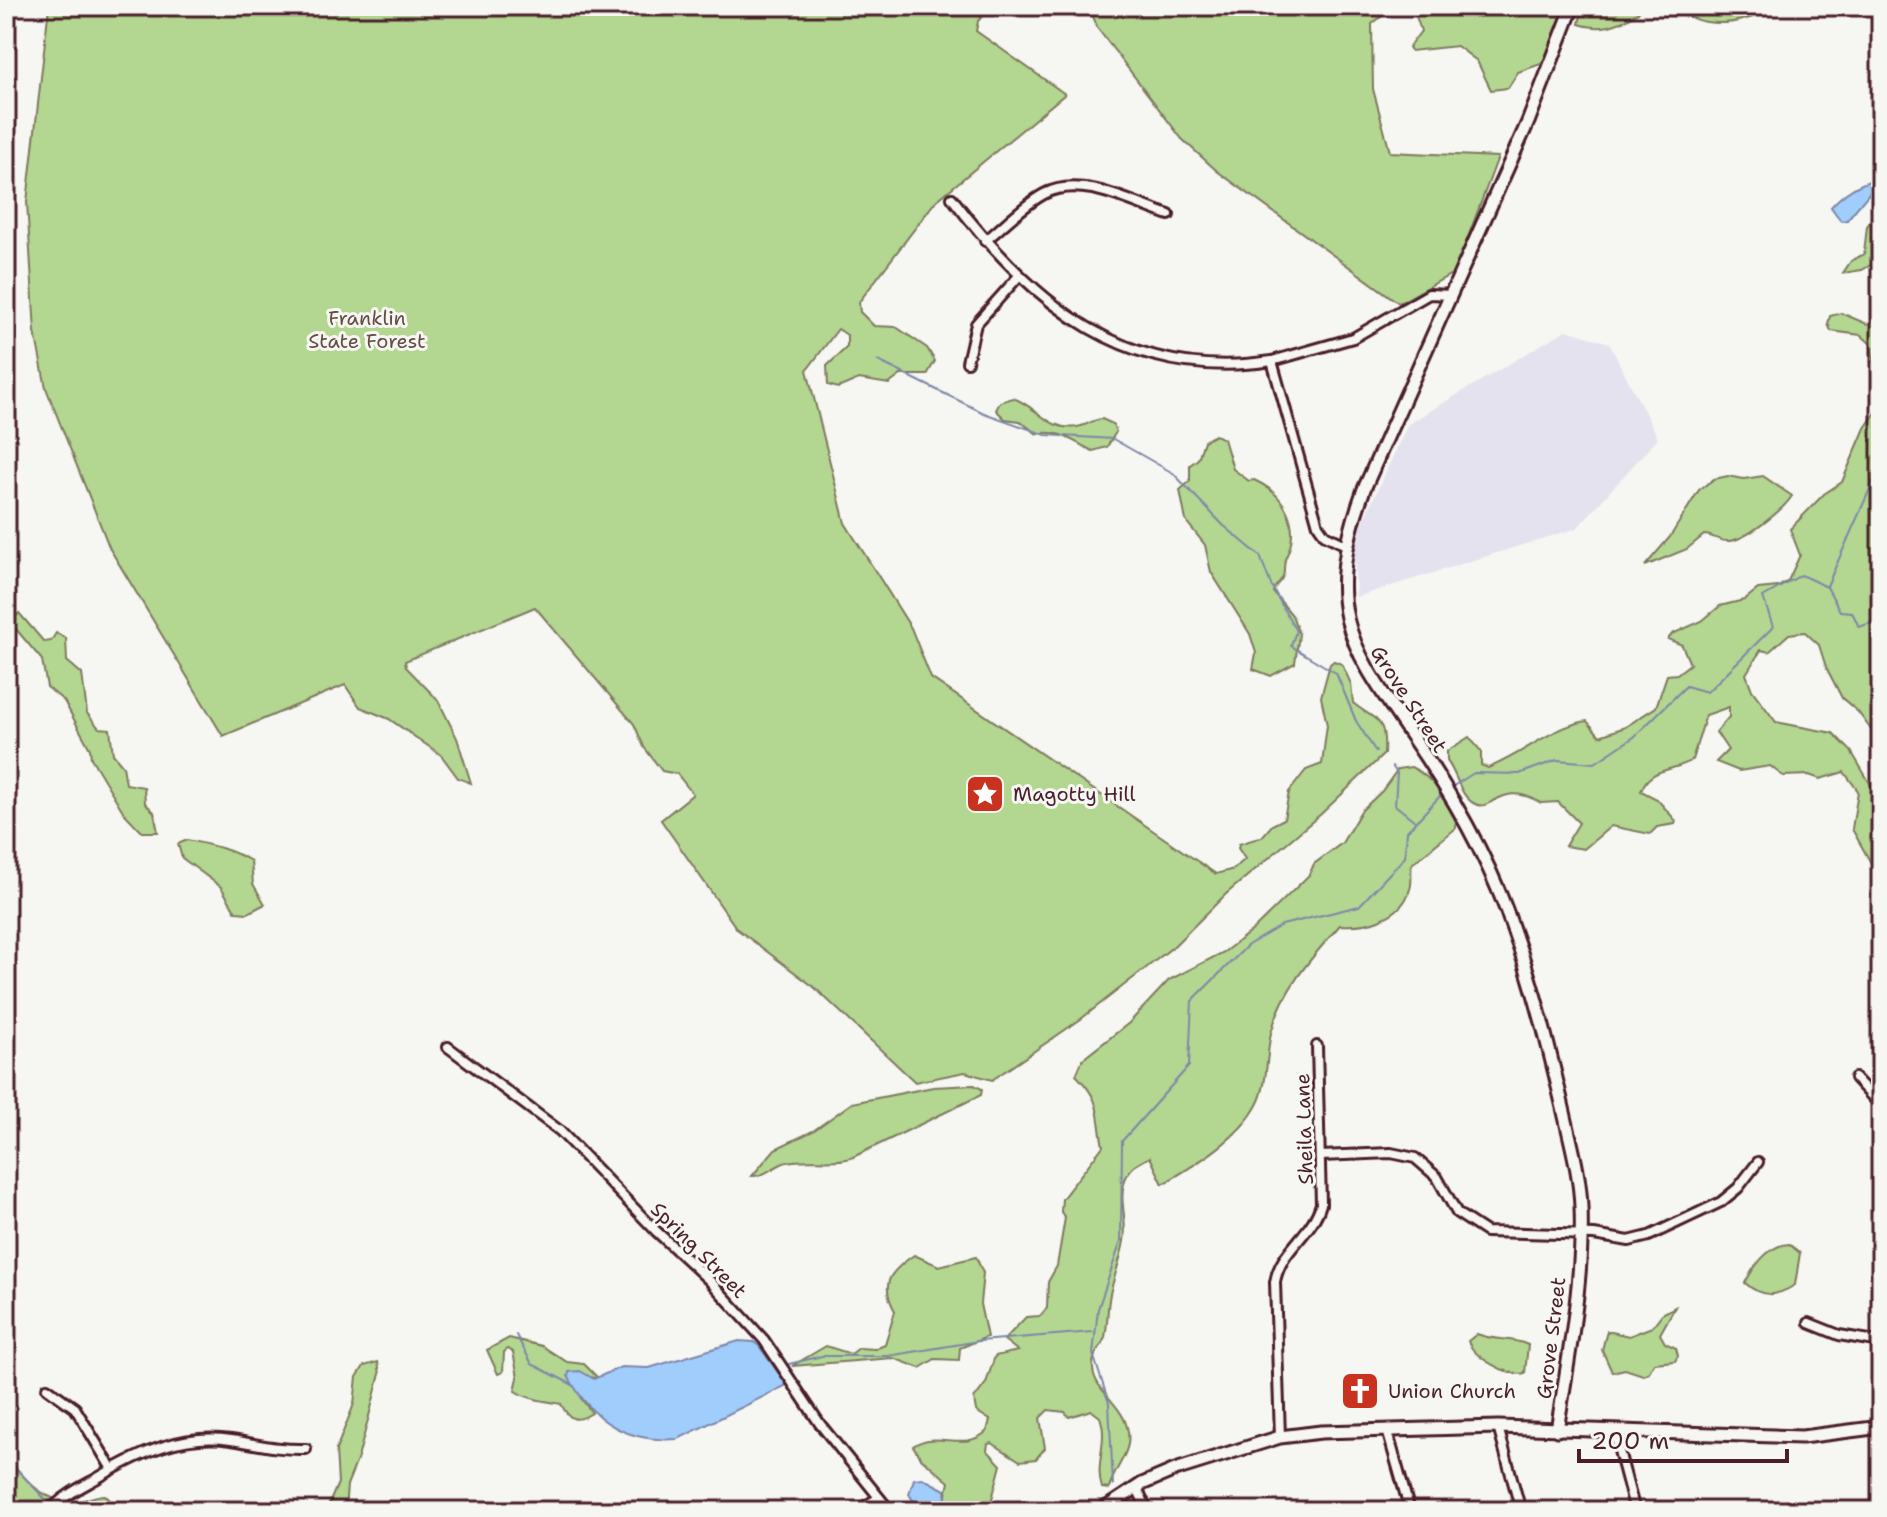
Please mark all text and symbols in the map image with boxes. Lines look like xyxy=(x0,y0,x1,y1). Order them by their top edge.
park label: Franklin State Forest xyxy=(308,305,426,354)
street label: Grove Street xyxy=(1365,640,1453,758)
place icon: Magotty Hill xyxy=(964,773,1006,815)
place label: Magotty Hill xyxy=(1013,781,1135,807)
street label: Sheila Lane xyxy=(1289,1073,1319,1185)
street label: Spring Street xyxy=(645,1196,753,1304)
street label: Grove Street xyxy=(1531,1275,1571,1401)
church icon: Union Church xyxy=(1339,1370,1381,1412)
place label: Union Church xyxy=(1388,1378,1516,1404)
scale bar xyxy=(1579,1413,1787,1463)
text: 200 m xyxy=(1591,1425,1669,1457)

